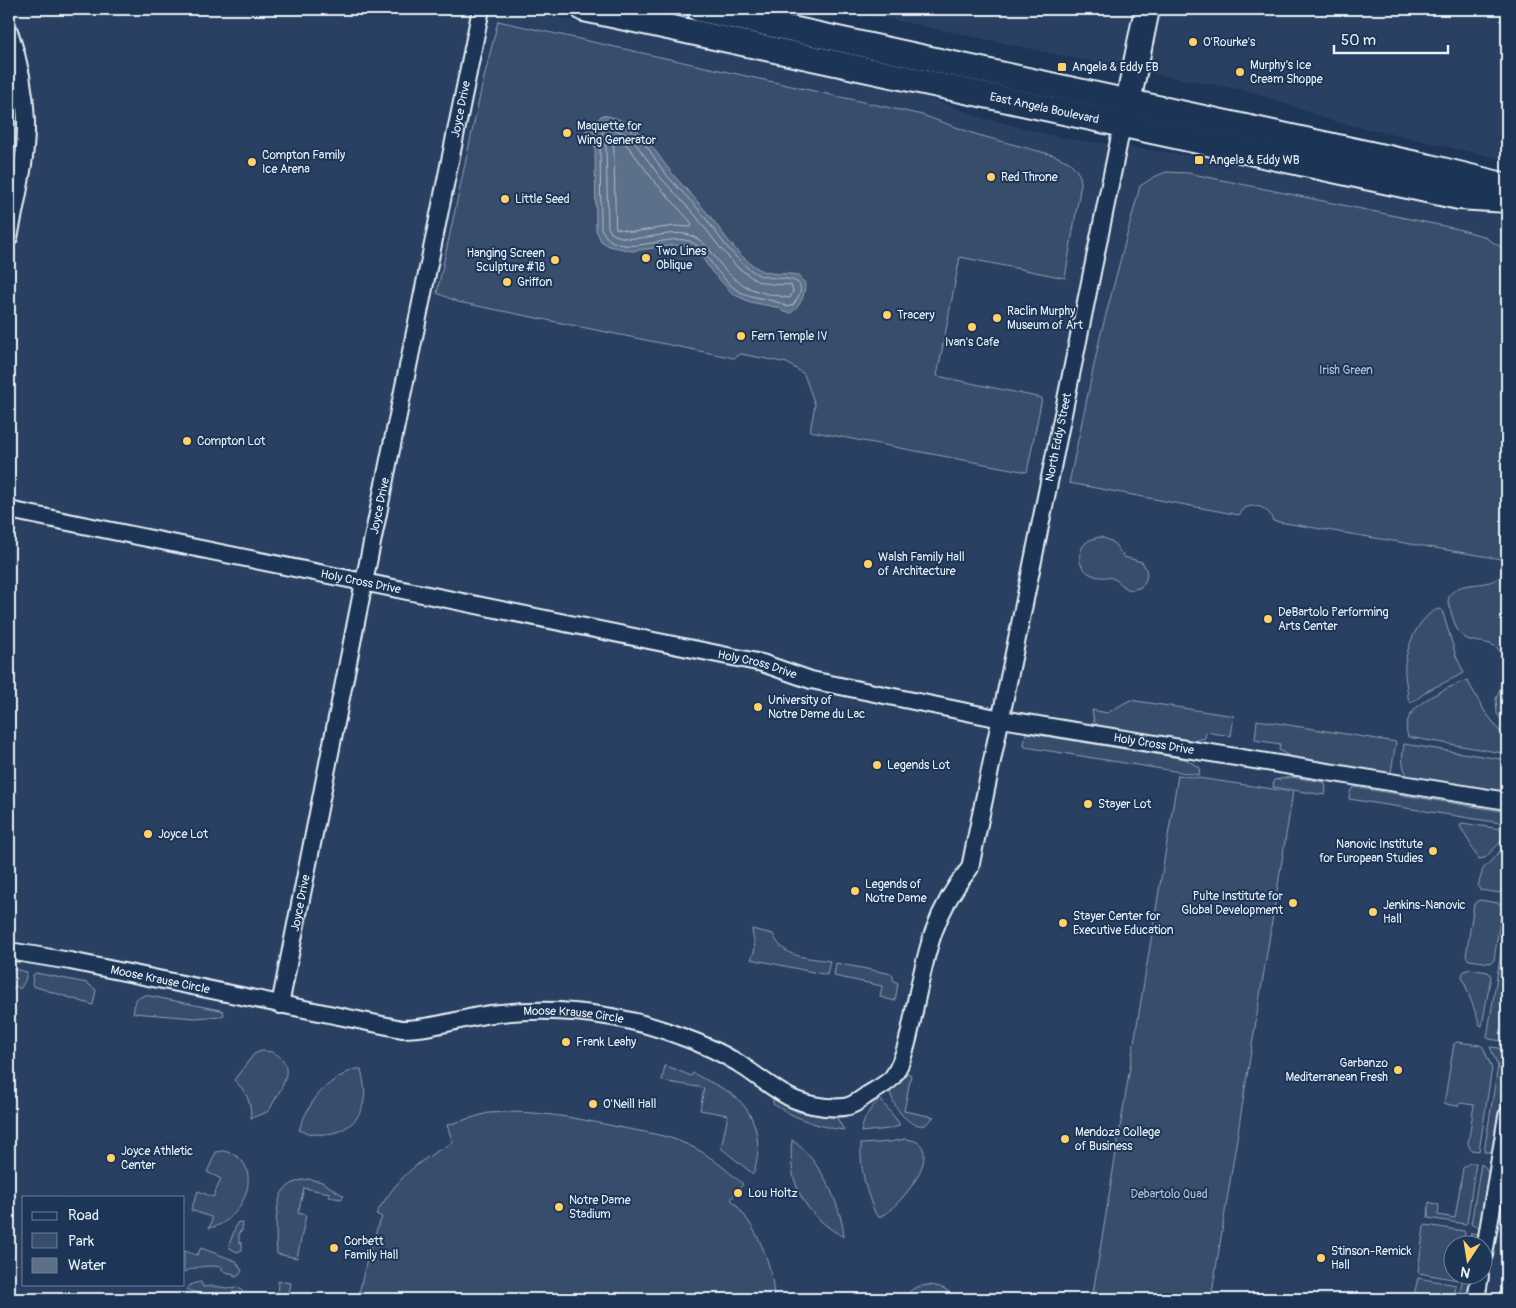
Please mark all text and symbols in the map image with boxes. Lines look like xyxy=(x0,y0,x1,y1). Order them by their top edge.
scale bar xyxy=(1334,22,1447,54)
text: 50 m xyxy=(1341,31,1376,50)
place label: O'Rourke's xyxy=(1203,35,1256,50)
marker: O'Rourke's xyxy=(1187,36,1199,48)
place label: Murphy’s Ice Cream Shoppe xyxy=(1250,58,1323,87)
place label: Angela & Eddy EB xyxy=(1072,60,1159,75)
marker: Angela & Eddy EB xyxy=(1056,61,1068,73)
marker: Murphy’s Ice Cream Shoppe xyxy=(1234,66,1246,78)
street label: Joyce Drive xyxy=(448,79,474,139)
street label: East Angela Boulevard xyxy=(988,89,1100,127)
place label: Maquette for Wing Generator xyxy=(577,119,657,148)
marker: Maquette for Wing Generator xyxy=(561,127,573,139)
place label: Compton Family Ice Arena xyxy=(262,148,345,177)
place label: Angela & Eddy WB xyxy=(1209,153,1300,168)
marker: Angela & Eddy WB xyxy=(1193,154,1205,166)
marker: Compton Family Ice Arena xyxy=(246,156,258,168)
place label: Red Throne xyxy=(1001,170,1058,185)
marker: Red Throne xyxy=(985,171,997,183)
place label: Little Seed xyxy=(515,192,570,207)
marker: Little Seed xyxy=(499,193,511,205)
place label: Two Lines Oblique xyxy=(656,244,707,273)
place label: Hanging Screen Sculpture #18 xyxy=(466,246,545,275)
marker: Two Lines Oblique xyxy=(640,252,652,264)
marker: Hanging Screen Sculpture #18 xyxy=(549,254,561,266)
place label: Griffon xyxy=(517,275,553,290)
marker: Griffon xyxy=(501,276,513,288)
place label: Raclin Murphy Museum of Art xyxy=(1007,304,1083,333)
place label: Tracery xyxy=(897,308,935,323)
marker: Tracery xyxy=(881,309,893,321)
marker: Raclin Murphy Museum of Art xyxy=(991,312,1003,324)
marker: Ivan's Cafe xyxy=(966,321,978,333)
place label: Fern Temple IV xyxy=(751,329,827,344)
marker: Fern Temple IV xyxy=(735,330,747,342)
place label: Ivan's Cafe xyxy=(945,335,999,350)
park label: Irish Green xyxy=(1319,363,1373,378)
street label: North Eddy Street xyxy=(1042,391,1075,483)
place label: Compton Lot xyxy=(197,434,266,449)
marker: Compton Lot xyxy=(181,435,193,447)
street label: Joyce Drive xyxy=(367,476,393,536)
place label: Walsh Family Hall of Architecture xyxy=(878,550,965,579)
marker: Walsh Family Hall of Architecture xyxy=(862,558,874,570)
street label: Holy Cross Drive xyxy=(319,567,402,597)
place label: DeBartolo Performing Arts Center xyxy=(1278,605,1389,634)
marker: DeBartolo Performing Arts Center xyxy=(1262,613,1274,625)
street label: Holy Cross Drive xyxy=(716,647,799,683)
place label: University of Notre Dame du Lac xyxy=(768,693,865,722)
marker: University of Notre Dame du Lac xyxy=(752,701,764,713)
street label: Holy Cross Drive xyxy=(1112,730,1195,758)
place label: Legends Lot xyxy=(887,758,950,773)
marker: Legends Lot xyxy=(871,759,883,771)
place label: Stayer Lot xyxy=(1098,797,1151,812)
marker: Stayer Lot xyxy=(1082,798,1094,810)
place label: Joyce Lot xyxy=(158,827,208,842)
marker: Joyce Lot xyxy=(142,828,154,840)
place label: Nanovic Institute for European Studies xyxy=(1319,837,1424,866)
marker: Nanovic Institute for European Studies xyxy=(1427,845,1439,857)
street label: Joyce Drive xyxy=(288,873,314,933)
place label: Legends of Notre Dame xyxy=(865,877,927,906)
marker: Legends of Notre Dame xyxy=(849,885,861,897)
place label: Pulte Institute for Global Development xyxy=(1181,889,1284,918)
marker: Pulte Institute for Global Development xyxy=(1287,897,1299,909)
place label: Jenkins-Nanovic Hall xyxy=(1383,898,1466,927)
marker: Jenkins-Nanovic Hall xyxy=(1367,906,1379,918)
place label: Stayer Center for Executive Education xyxy=(1073,909,1174,938)
marker: Stayer Center for Executive Education xyxy=(1057,917,1069,929)
street label: Moose Krause Circle xyxy=(109,963,211,997)
street label: Moose Krause Circle xyxy=(523,1004,625,1027)
place label: Frank Leahy xyxy=(576,1035,636,1050)
marker: Frank Leahy xyxy=(560,1036,572,1048)
place label: Garbanzo Mediterranean Fresh xyxy=(1285,1056,1389,1085)
marker: Garbanzo Mediterranean Fresh xyxy=(1392,1064,1404,1076)
place label: O'Neill Hall xyxy=(603,1097,657,1112)
marker: O'Neill Hall xyxy=(587,1098,599,1110)
place label: Mendoza College of Business xyxy=(1075,1125,1160,1154)
marker: Mendoza College of Business xyxy=(1059,1133,1071,1145)
place label: Joyce Athletic Center xyxy=(121,1144,193,1173)
marker: Joyce Athletic Center xyxy=(105,1152,117,1164)
place label: Lou Holtz xyxy=(748,1186,798,1201)
marker: Lou Holtz xyxy=(732,1187,744,1199)
park label: Debartolo Quad xyxy=(1130,1187,1208,1202)
place label: Notre Dame Stadium xyxy=(569,1193,631,1222)
legend xyxy=(22,1196,185,1286)
marker: Notre Dame Stadium xyxy=(553,1201,565,1213)
text: Road xyxy=(68,1206,99,1225)
text: Park xyxy=(68,1232,95,1251)
place label: Corbett Family Hall xyxy=(344,1234,398,1263)
north arrow xyxy=(1444,1236,1494,1286)
marker: Corbett Family Hall xyxy=(328,1242,340,1254)
place label: Stinson-Remick Hall xyxy=(1331,1244,1412,1273)
marker: Stinson-Remick Hall xyxy=(1315,1252,1327,1264)
text: Water xyxy=(68,1256,107,1275)
text: N xyxy=(1459,1263,1472,1282)

